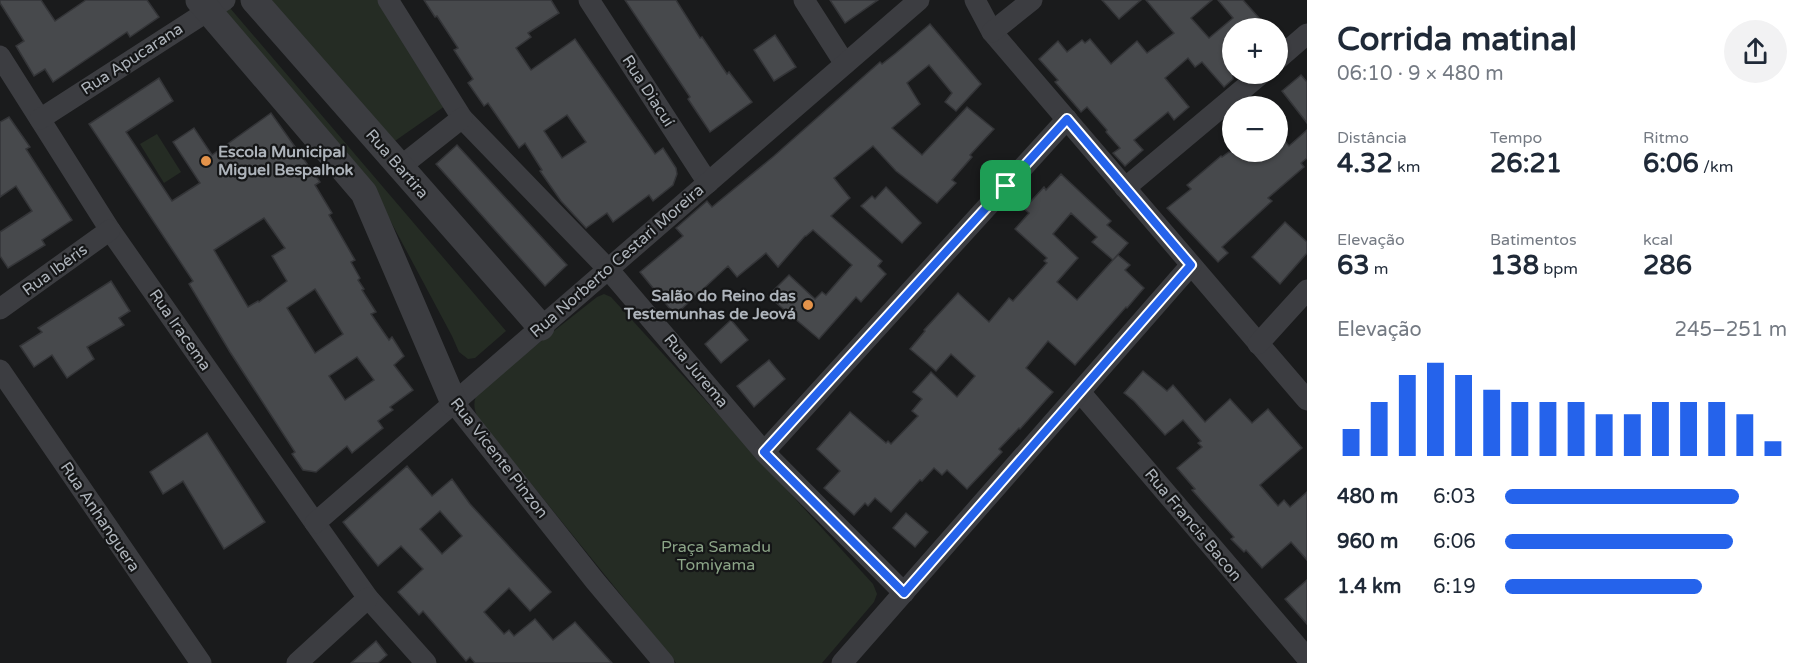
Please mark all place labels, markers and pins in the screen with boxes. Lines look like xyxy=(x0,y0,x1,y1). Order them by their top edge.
place label: Escola Municipal Miguel Bespalhok xyxy=(218,142,354,180)
marker: Escola Municipal Miguel Bespalhok xyxy=(199,154,213,168)
pin xyxy=(980,160,1031,211)
place label: Salão do Reino das Testemunhas de Jeová xyxy=(623,286,796,324)
marker: Salão do Reino das Testemunhas de Jeová xyxy=(801,298,815,312)

